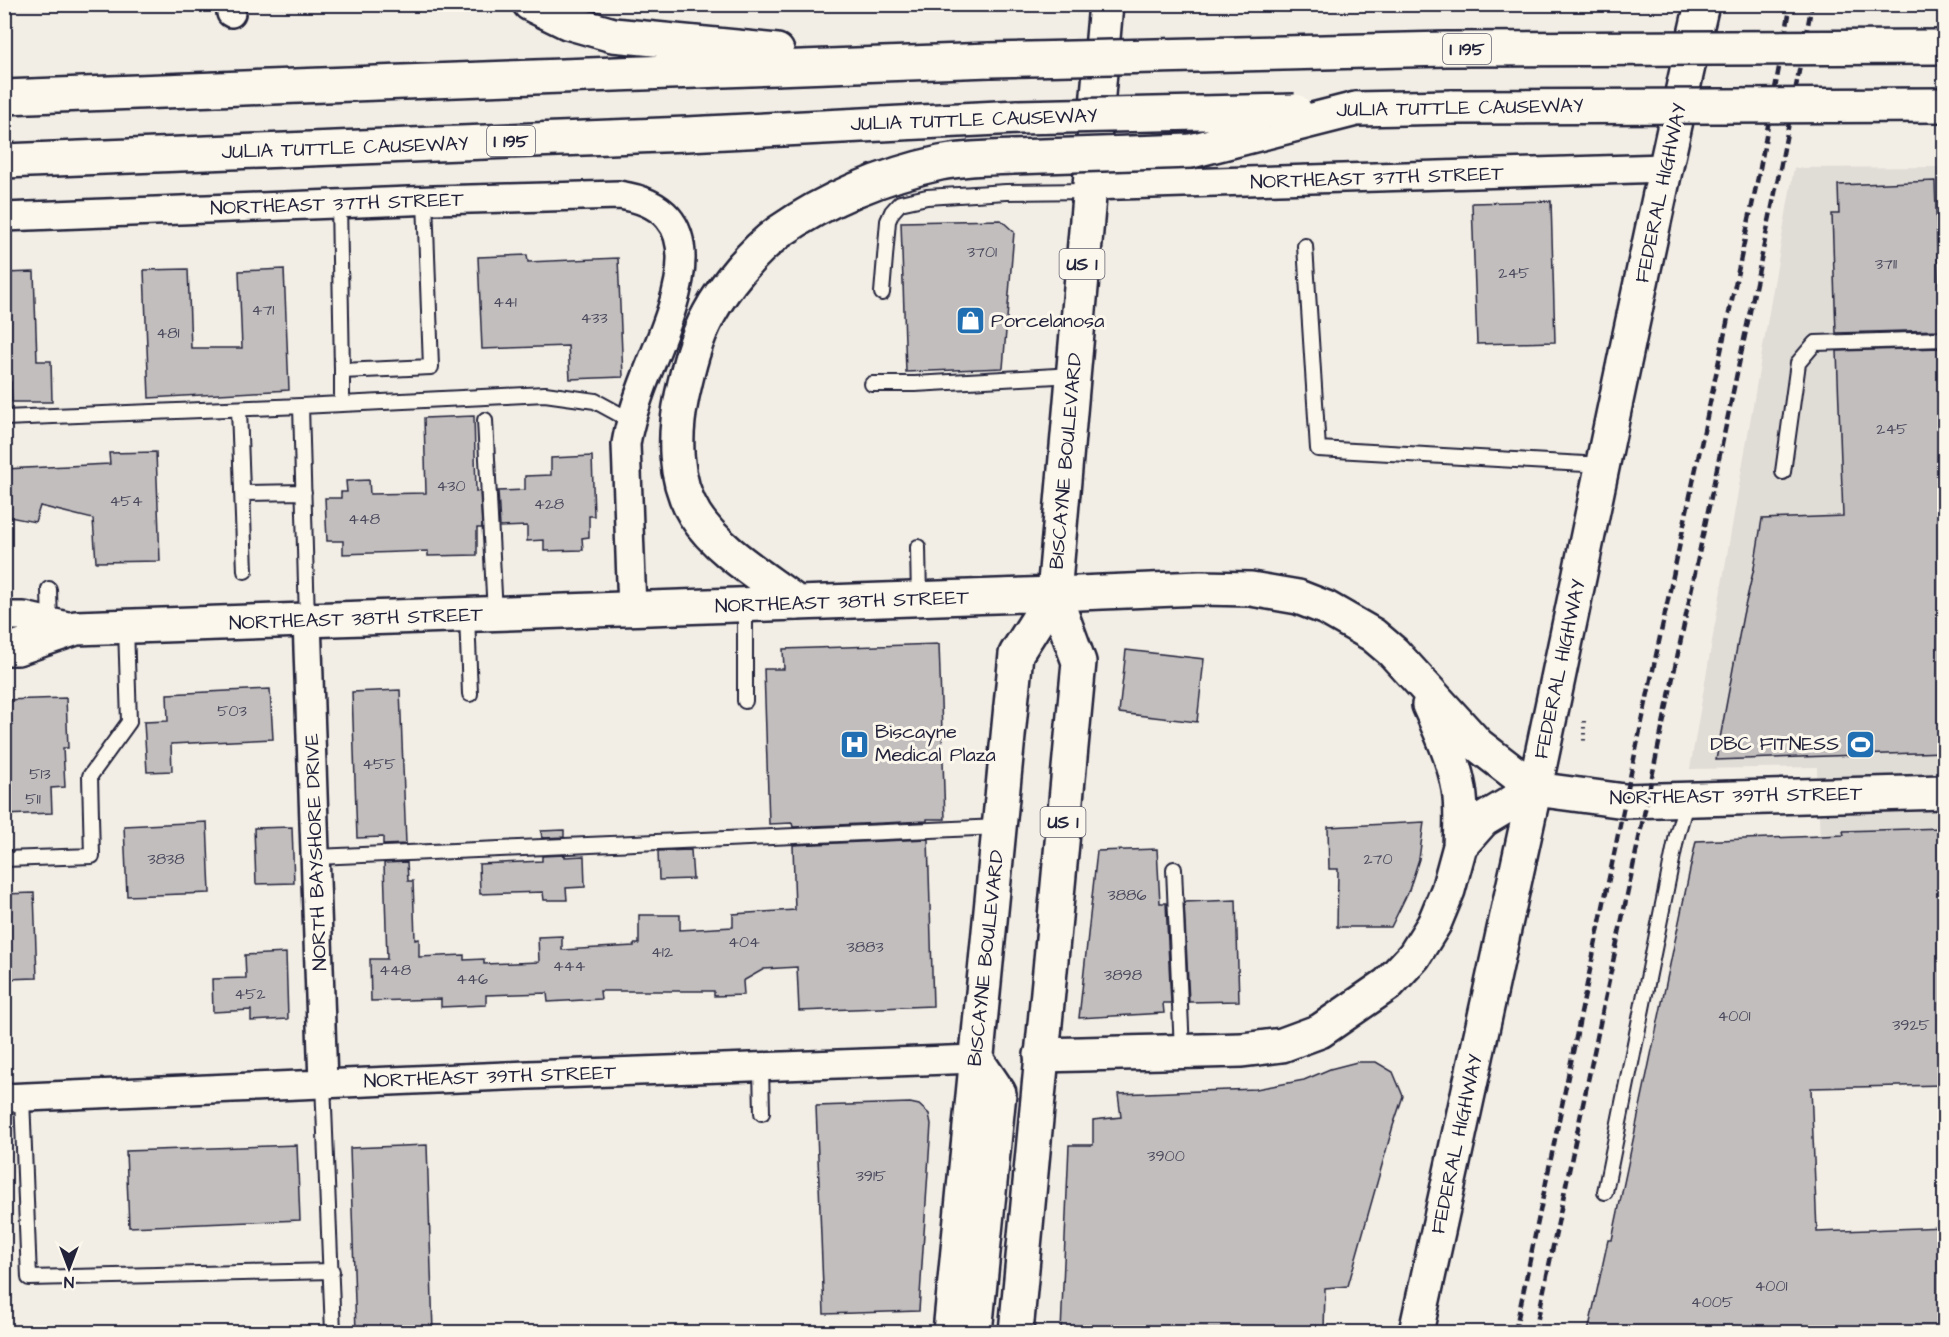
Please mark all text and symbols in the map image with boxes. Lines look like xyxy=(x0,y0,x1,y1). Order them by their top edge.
road number: I 195 xyxy=(1443,34,1491,64)
street label: JULIA TUTTLE CAUSEWAY xyxy=(1336,92,1584,124)
street label: FEDERAL HIGHWAY xyxy=(1628,100,1694,285)
street label: JULIA TUTTLE CAUSEWAY xyxy=(850,102,1098,138)
road number: I 195 xyxy=(487,126,535,156)
street label: JULIA TUTTLE CAUSEWAY xyxy=(221,130,469,166)
street label: NORTHEAST 37TH STREET xyxy=(1250,160,1505,196)
street label: NORTHEAST 37TH STREET xyxy=(210,186,465,222)
house number: 3701 xyxy=(967,241,997,263)
road number: US 1 xyxy=(1060,249,1104,279)
house number: 3711 xyxy=(1875,253,1897,275)
house number: 245 xyxy=(1498,262,1530,284)
house number: 441 xyxy=(493,291,517,313)
house number: 471 xyxy=(252,299,274,321)
shop icon: Porcelanosa xyxy=(954,305,986,337)
house number: 433 xyxy=(580,307,608,329)
place label: Porcelanosa xyxy=(991,307,1104,335)
house number: 481 xyxy=(156,322,180,344)
street label: BISCAYNE BOULEVARD xyxy=(1043,352,1089,570)
house number: 245 xyxy=(1876,418,1908,440)
house number: 430 xyxy=(436,475,466,497)
house number: 454 xyxy=(109,490,143,512)
house number: 428 xyxy=(534,493,564,515)
house number: 448 xyxy=(348,508,380,530)
street label: FEDERAL HIGHWAY xyxy=(1527,576,1593,761)
street label: NORTHEAST 38TH STREET xyxy=(715,584,970,620)
street label: NORTHEAST 38TH STREET xyxy=(229,601,484,637)
house number: 503 xyxy=(217,700,247,722)
place label: Biscayne Medical Plaza xyxy=(875,718,996,769)
hospital icon: Biscayne Medical Plaza xyxy=(838,728,870,760)
sports icon: DBC FITNESS xyxy=(1844,728,1876,760)
place label: DBC FITNESS xyxy=(1710,730,1839,758)
street label: NORTH BAYSHORE DRIVE xyxy=(298,733,334,971)
house number: 455 xyxy=(362,753,396,775)
house number: 513 xyxy=(29,763,51,785)
street label: NORTHEAST 39TH STREET xyxy=(1609,780,1863,812)
house number: 511 xyxy=(25,788,41,810)
road number: US 1 xyxy=(1040,807,1086,837)
house number: 3838 xyxy=(147,848,185,870)
street label: BISCAYNE BOULEVARD xyxy=(961,848,1011,1067)
house number: 270 xyxy=(1363,848,1393,870)
house number: 3886 xyxy=(1108,884,1146,906)
house number: 404 xyxy=(728,931,760,953)
house number: 3883 xyxy=(846,936,884,958)
house number: 412 xyxy=(651,941,673,963)
house number: 444 xyxy=(553,955,585,977)
house number: 448 xyxy=(379,959,411,981)
house number: 3898 xyxy=(1104,964,1142,986)
house number: 446 xyxy=(456,968,488,990)
house number: 452 xyxy=(234,983,266,1005)
house number: 4001 xyxy=(1717,1005,1751,1027)
house number: 3925 xyxy=(1892,1014,1931,1036)
street label: FEDERAL HIGHWAY xyxy=(1424,1051,1490,1236)
street label: NORTHEAST 39TH STREET xyxy=(363,1059,617,1095)
house number: 3900 xyxy=(1147,1145,1185,1167)
house number: 3915 xyxy=(856,1165,887,1187)
north arrow xyxy=(39,1238,99,1298)
text: N xyxy=(64,1271,74,1293)
house number: 4001 xyxy=(1754,1275,1788,1297)
house number: 4005 xyxy=(1691,1291,1734,1313)

